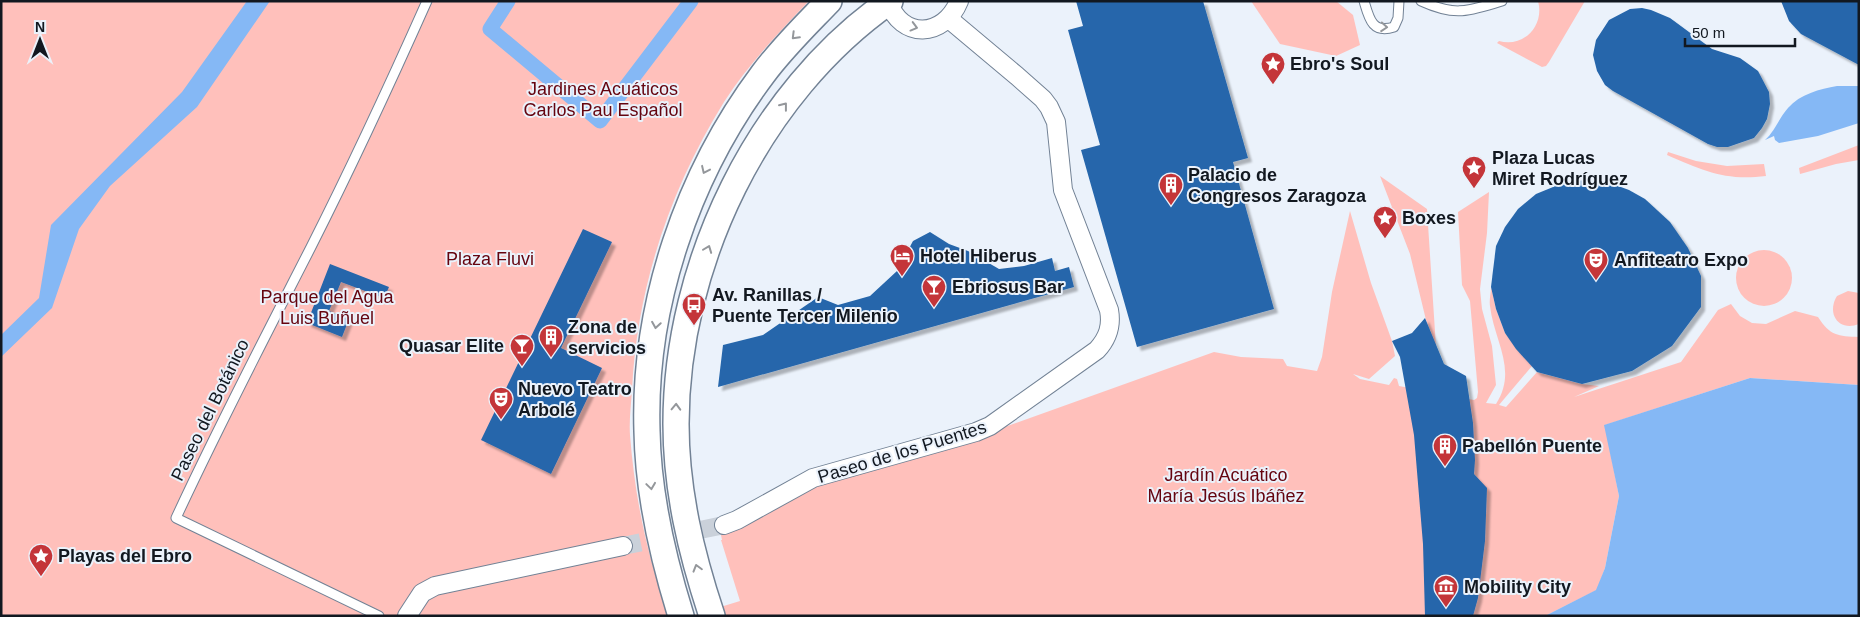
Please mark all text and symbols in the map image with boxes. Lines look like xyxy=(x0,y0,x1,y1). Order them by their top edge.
north arrow xyxy=(15,15,65,65)
scale bar xyxy=(1685,15,1795,47)
text: N xyxy=(35,19,45,35)
one-way arrow xyxy=(910,21,919,32)
one-way arrow xyxy=(1381,22,1389,33)
text: 50 m xyxy=(1692,24,1725,41)
one-way arrow xyxy=(792,30,801,39)
place icon: Ebro's Soul xyxy=(1260,51,1286,85)
place label: Ebro's Soul xyxy=(1290,54,1389,74)
park label: Jardines Acuáticos Carlos Pau Español xyxy=(523,79,683,120)
one-way arrow xyxy=(778,102,787,112)
place label: Plaza Lucas Miret Rodríguez xyxy=(1492,148,1628,189)
place icon: Plaza Lucas Miret Rodríguez xyxy=(1461,155,1487,189)
one-way arrow xyxy=(702,165,712,174)
place label: Palacio de Congresos Zaragoza xyxy=(1188,165,1367,206)
building icon: Palacio de Congresos Zaragoza xyxy=(1158,172,1184,206)
place icon: Boxes xyxy=(1372,205,1398,239)
place label: Boxes xyxy=(1402,208,1456,228)
hotel icon: Hotel Hiberus xyxy=(889,243,915,277)
one-way arrow xyxy=(702,245,712,254)
place label: Hotel Hiberus xyxy=(920,246,1037,266)
theatre icon: Anfiteatro Expo xyxy=(1583,247,1609,281)
park label: Plaza Fluvi xyxy=(446,249,534,269)
place label: Anfiteatro Expo xyxy=(1614,250,1748,270)
bar icon: Ebriosus Bar xyxy=(921,274,947,308)
place label: Ebriosus Bar xyxy=(952,277,1064,297)
place label: Av. Ranillas / Puente Tercer Milenio xyxy=(712,285,898,326)
park label: Parque del Agua Luis Buñuel xyxy=(260,287,395,328)
bus stop icon: Av. Ranillas / Puente Tercer Milenio xyxy=(681,292,707,326)
place label: Zona de servicios xyxy=(568,317,646,358)
one-way arrow xyxy=(651,320,661,329)
building icon: Zona de servicios xyxy=(538,324,564,358)
bar icon: Quasar Elite xyxy=(509,333,535,367)
street label: Paseo del Botánico xyxy=(167,336,253,484)
place label: Quasar Elite xyxy=(399,336,504,356)
place label: Nuevo Teatro Arbolé xyxy=(518,379,632,420)
theatre icon: Nuevo Teatro Arbolé xyxy=(488,386,514,420)
one-way arrow xyxy=(671,403,682,411)
street label: Paseo de los Puentes xyxy=(815,417,989,487)
building icon: Pabellón Puente xyxy=(1432,433,1458,467)
place label: Pabellón Puente xyxy=(1462,436,1602,456)
park label: Jardín Acuático María Jesús Ibáñez xyxy=(1147,465,1305,506)
one-way arrow xyxy=(646,482,656,491)
place icon: Playas del Ebro xyxy=(28,543,54,577)
place label: Playas del Ebro xyxy=(58,546,192,566)
one-way arrow xyxy=(693,564,703,572)
museum icon: Mobility City xyxy=(1433,574,1459,608)
place label: Mobility City xyxy=(1464,577,1571,597)

